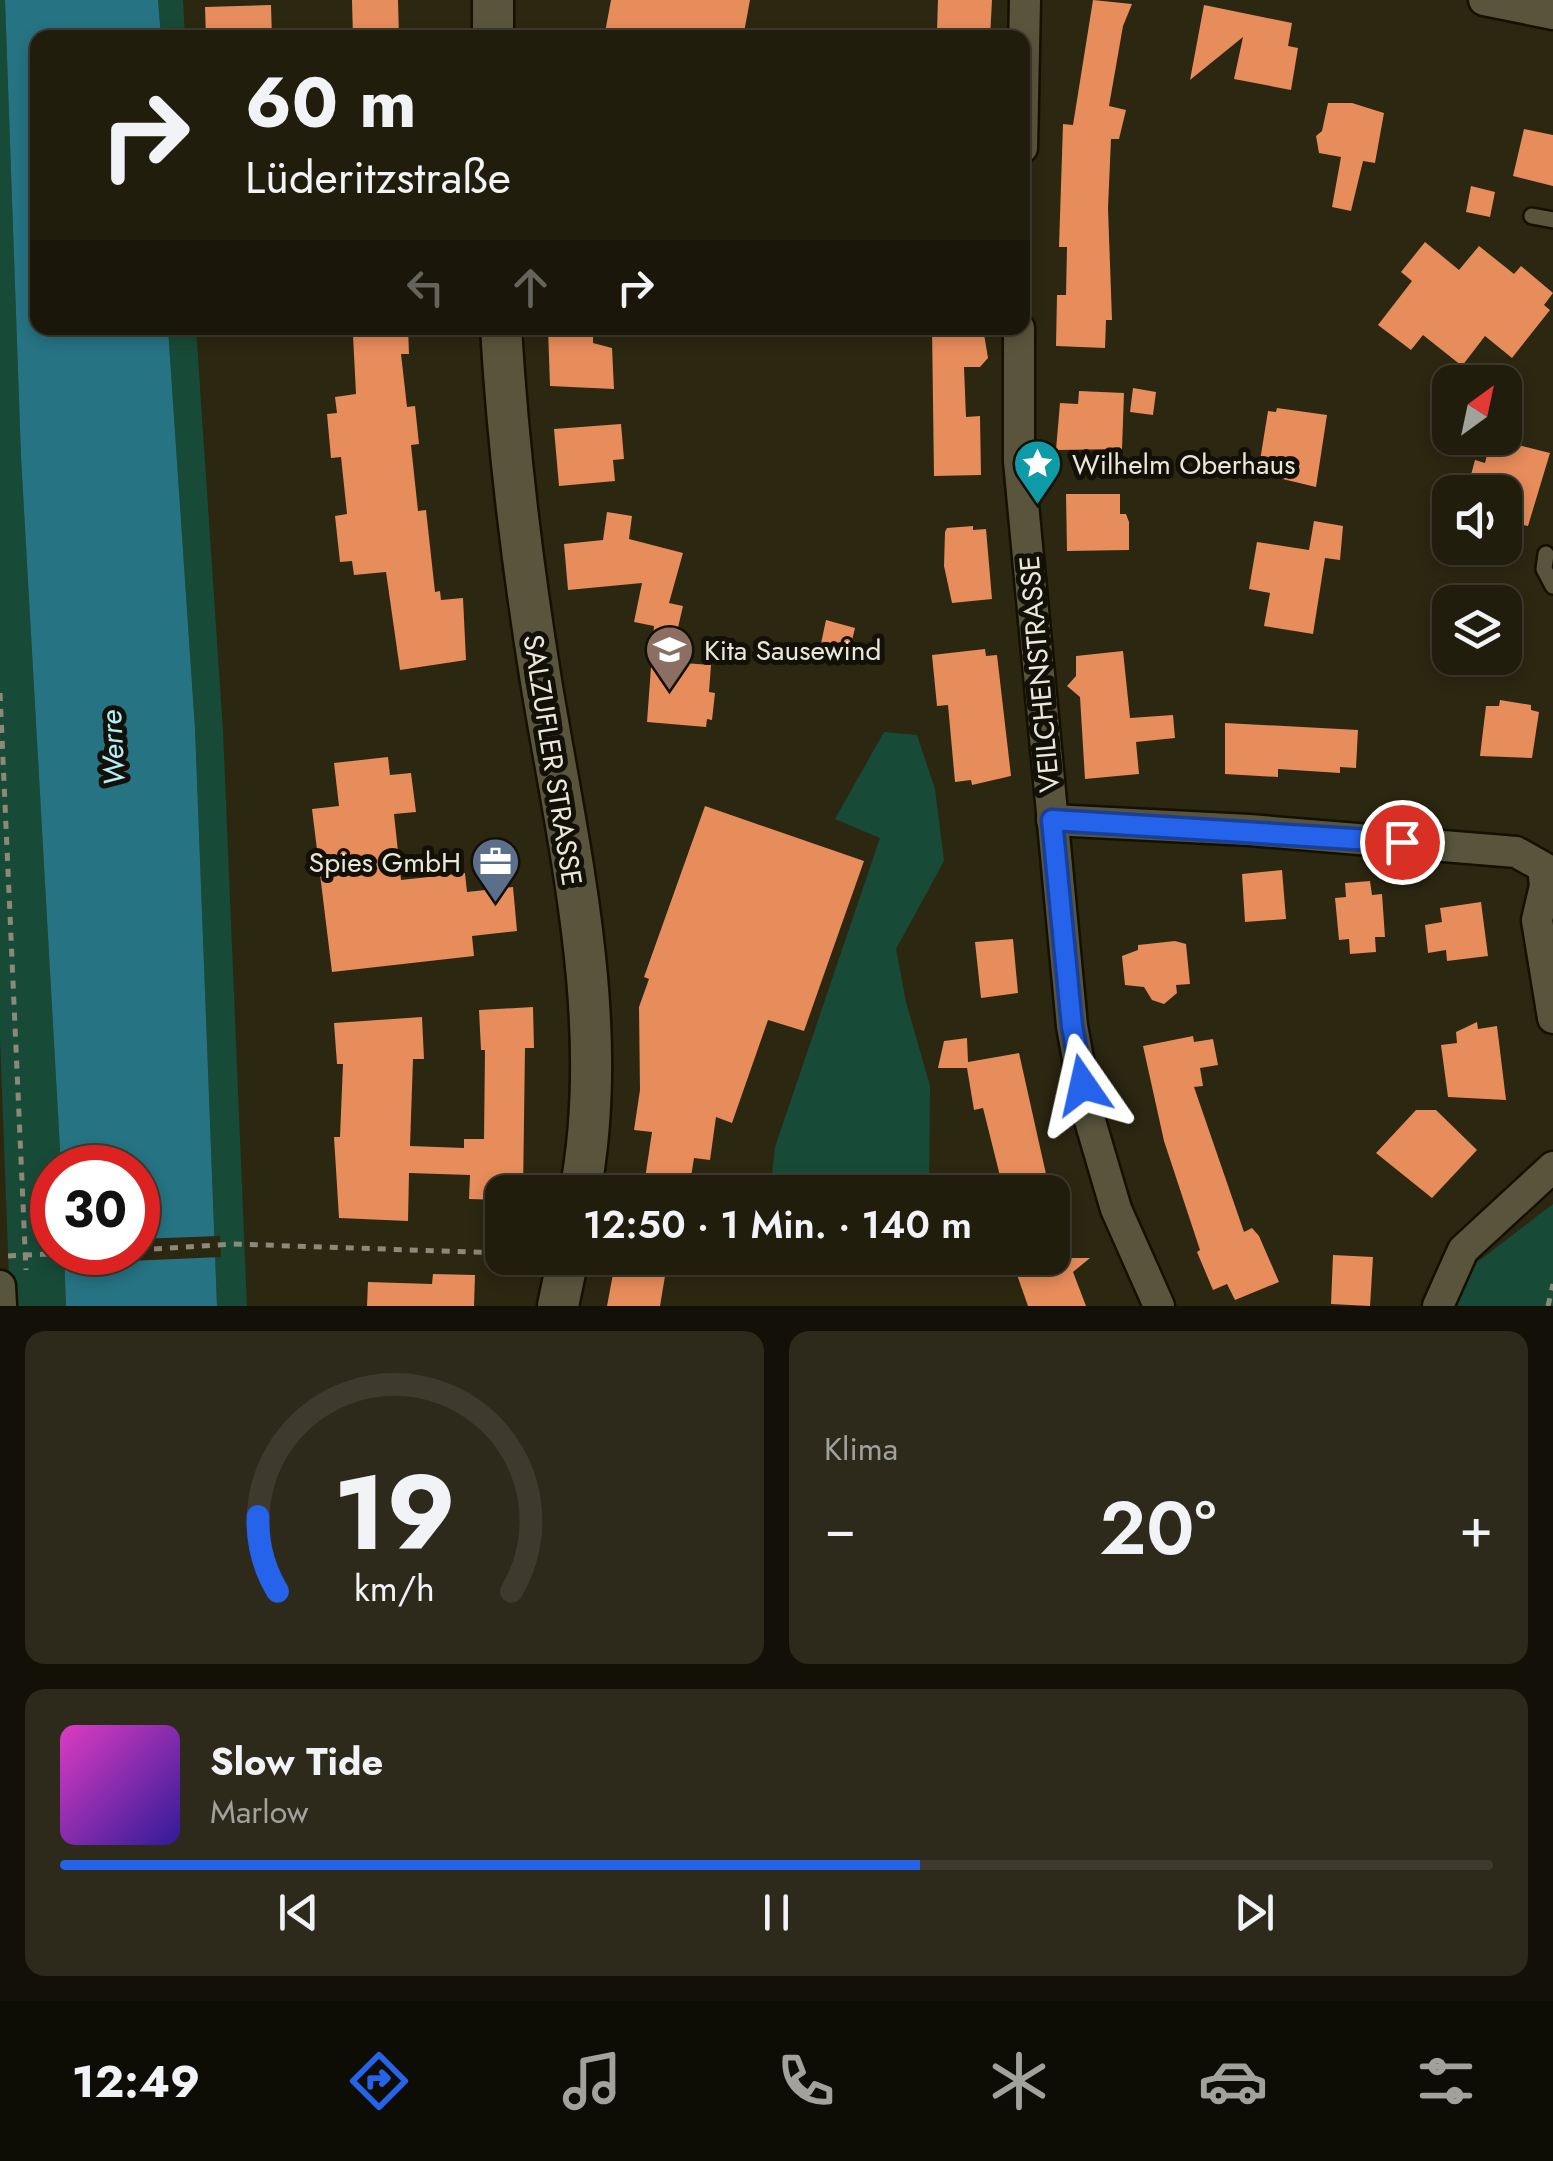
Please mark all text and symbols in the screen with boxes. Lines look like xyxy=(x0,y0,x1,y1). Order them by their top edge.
text: 60 m xyxy=(245,52,417,153)
icon: right xyxy=(80,70,210,200)
text: Lüderitzstraße xyxy=(245,145,511,210)
icon: left xyxy=(398,260,453,315)
icon: ahead xyxy=(503,260,558,315)
icon: right xyxy=(608,260,663,315)
north arrow xyxy=(1432,365,1522,455)
map controls xyxy=(1432,365,1522,675)
place icon: Wilhelm Oberhaus xyxy=(1011,438,1063,506)
place label: Wilhelm Oberhaus xyxy=(1072,444,1296,485)
button: sound xyxy=(1432,475,1522,565)
street label: VEILCHENSTRASSE xyxy=(1009,554,1070,794)
button: layers xyxy=(1432,585,1522,675)
school or university icon: Kita Sausewind xyxy=(643,624,695,692)
place label: Kita Sausewind xyxy=(704,630,881,671)
street label: SALZUFLER STRASSE xyxy=(512,631,593,889)
water label: Werre xyxy=(89,709,136,787)
pin xyxy=(1360,800,1445,885)
icon: arrive xyxy=(1375,815,1430,870)
office icon: Spies GmbH xyxy=(470,836,522,904)
place label: Spies GmbH xyxy=(309,842,461,883)
position arrow xyxy=(1031,1033,1135,1137)
speed limit sign: 30 xyxy=(30,1145,160,1275)
text: 12:50 · 1 Min. · 140 m xyxy=(583,1197,972,1252)
text: Klima xyxy=(824,1426,898,1472)
text: 19 xyxy=(333,1438,456,1588)
text: 20° xyxy=(1099,1474,1216,1582)
text: − xyxy=(824,1488,856,1568)
text: + xyxy=(1459,1488,1493,1568)
text: km/h xyxy=(354,1563,435,1614)
text: Slow Tide xyxy=(210,1734,383,1789)
text: Marlow xyxy=(210,1789,308,1835)
icon: previous xyxy=(271,1885,326,1940)
icon: pause xyxy=(749,1885,804,1940)
icon: next xyxy=(1227,1885,1282,1940)
icon: directions xyxy=(344,2046,414,2116)
icon: music xyxy=(557,2046,627,2116)
icon: phone xyxy=(771,2046,841,2116)
icon: climate xyxy=(984,2046,1054,2116)
icon: car xyxy=(1198,2046,1268,2116)
icon: filters xyxy=(1411,2046,1481,2116)
text: 12:49 xyxy=(72,2049,200,2114)

